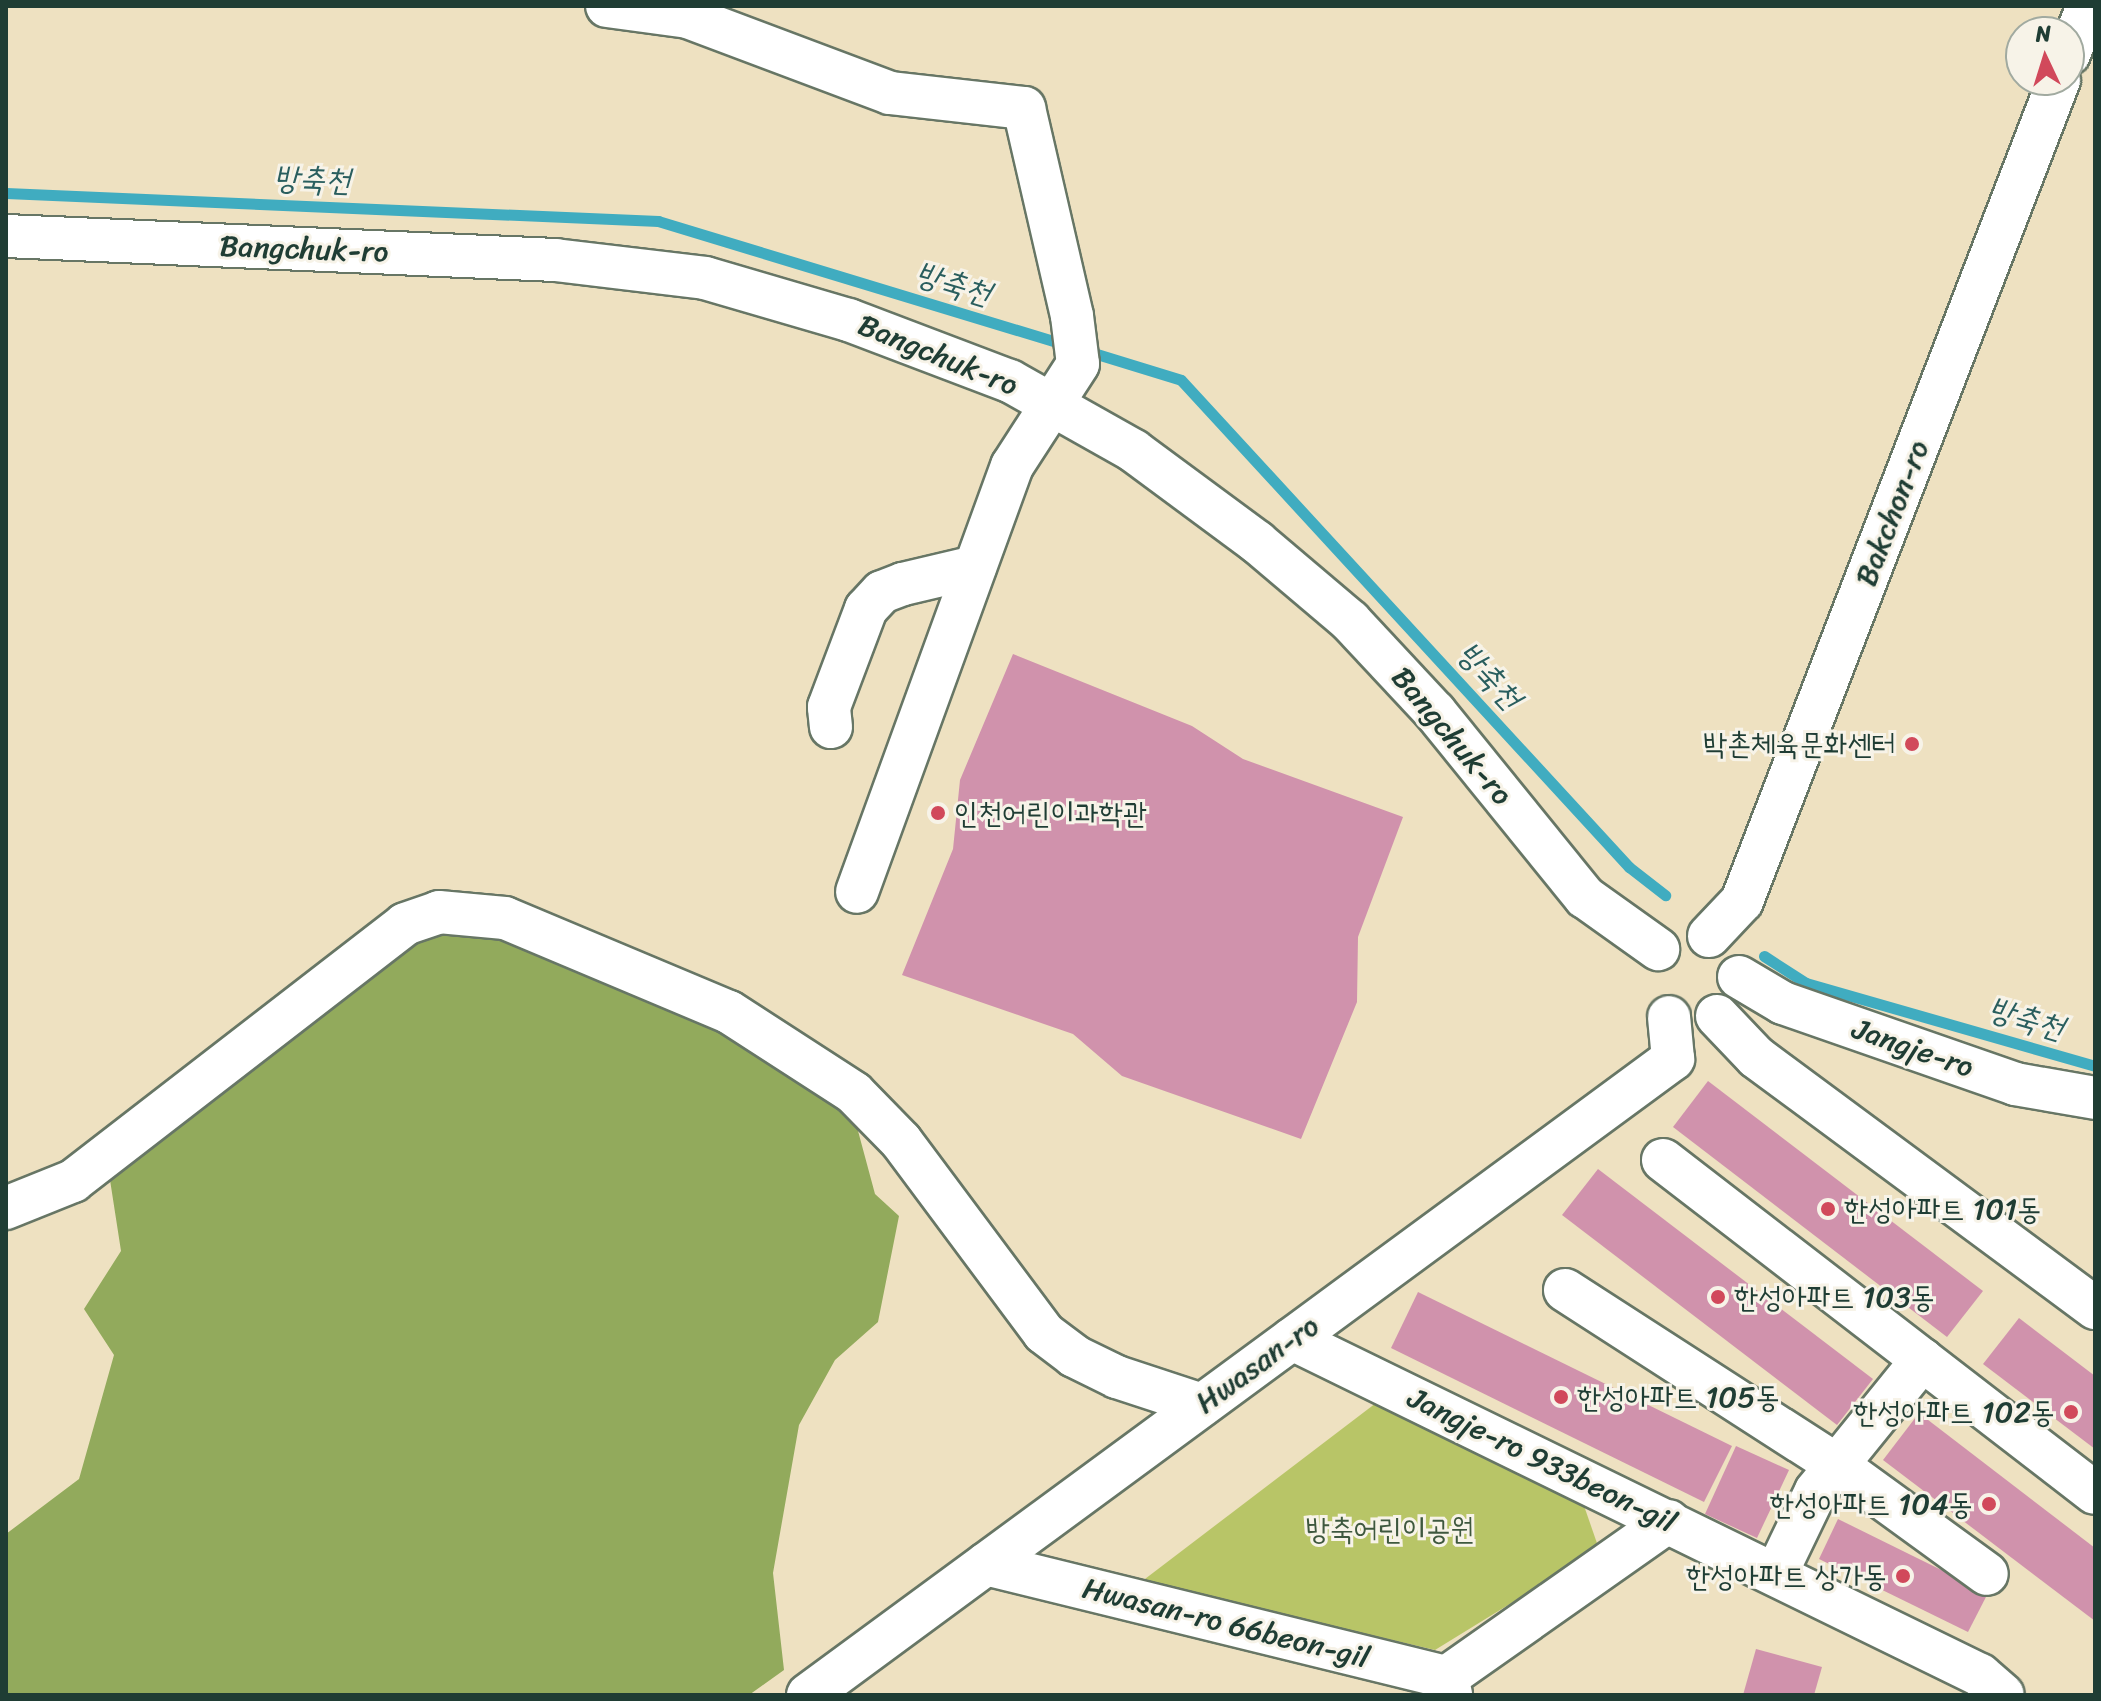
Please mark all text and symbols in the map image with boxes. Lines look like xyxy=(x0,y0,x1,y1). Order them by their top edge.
text: N xyxy=(2034,14,2052,54)
north arrow xyxy=(2005,16,2085,96)
water label: 방축천 xyxy=(273,159,351,201)
street label: Bangchuk-ro xyxy=(219,228,389,270)
water label: 방축천 xyxy=(910,254,996,314)
street label: Bangchuk-ro xyxy=(853,307,1023,403)
street label: Bakchon-ro xyxy=(1848,435,1936,591)
water label: 방축천 xyxy=(1449,635,1529,717)
street label: Bangchuk-ro xyxy=(1384,660,1520,812)
place label: 박촌체육문화센터 xyxy=(1703,726,1896,762)
marker: 박촌체육문화센터 xyxy=(1903,735,1921,753)
place label: 인천어린이과학관 xyxy=(954,795,1147,831)
marker: 인천어린이과학관 xyxy=(929,804,947,822)
water label: 방축천 xyxy=(1984,990,2068,1048)
street label: Jangje-ro xyxy=(1848,1011,1978,1085)
place label: 한성아파트 101동 xyxy=(1844,1191,2041,1227)
marker: 한성아파트 101동 xyxy=(1819,1200,1837,1218)
place label: 한성아파트 103동 xyxy=(1734,1279,1935,1315)
marker: 한성아파트 103동 xyxy=(1709,1288,1727,1306)
street label: Hwasan-ro xyxy=(1188,1307,1326,1421)
street label: Jangje-ro 933beon-gil xyxy=(1402,1379,1682,1541)
place label: 한성아파트 105동 xyxy=(1577,1379,1780,1415)
marker: 한성아파트 105동 xyxy=(1552,1388,1570,1406)
place label: 한성아파트 102동 xyxy=(1853,1394,2055,1430)
marker: 한성아파트 102동 xyxy=(2062,1403,2080,1421)
place label: 한성아파트 104동 xyxy=(1770,1486,1973,1522)
marker: 한성아파트 104동 xyxy=(1980,1495,1998,1513)
park label: 방축어린이공원 xyxy=(1306,1511,1474,1547)
place label: 한성아파트 상가동 xyxy=(1686,1558,1887,1594)
marker: 한성아파트 상가동 xyxy=(1894,1567,1912,1585)
street label: Hwasan-ro 66beon-gil xyxy=(1079,1570,1373,1676)

